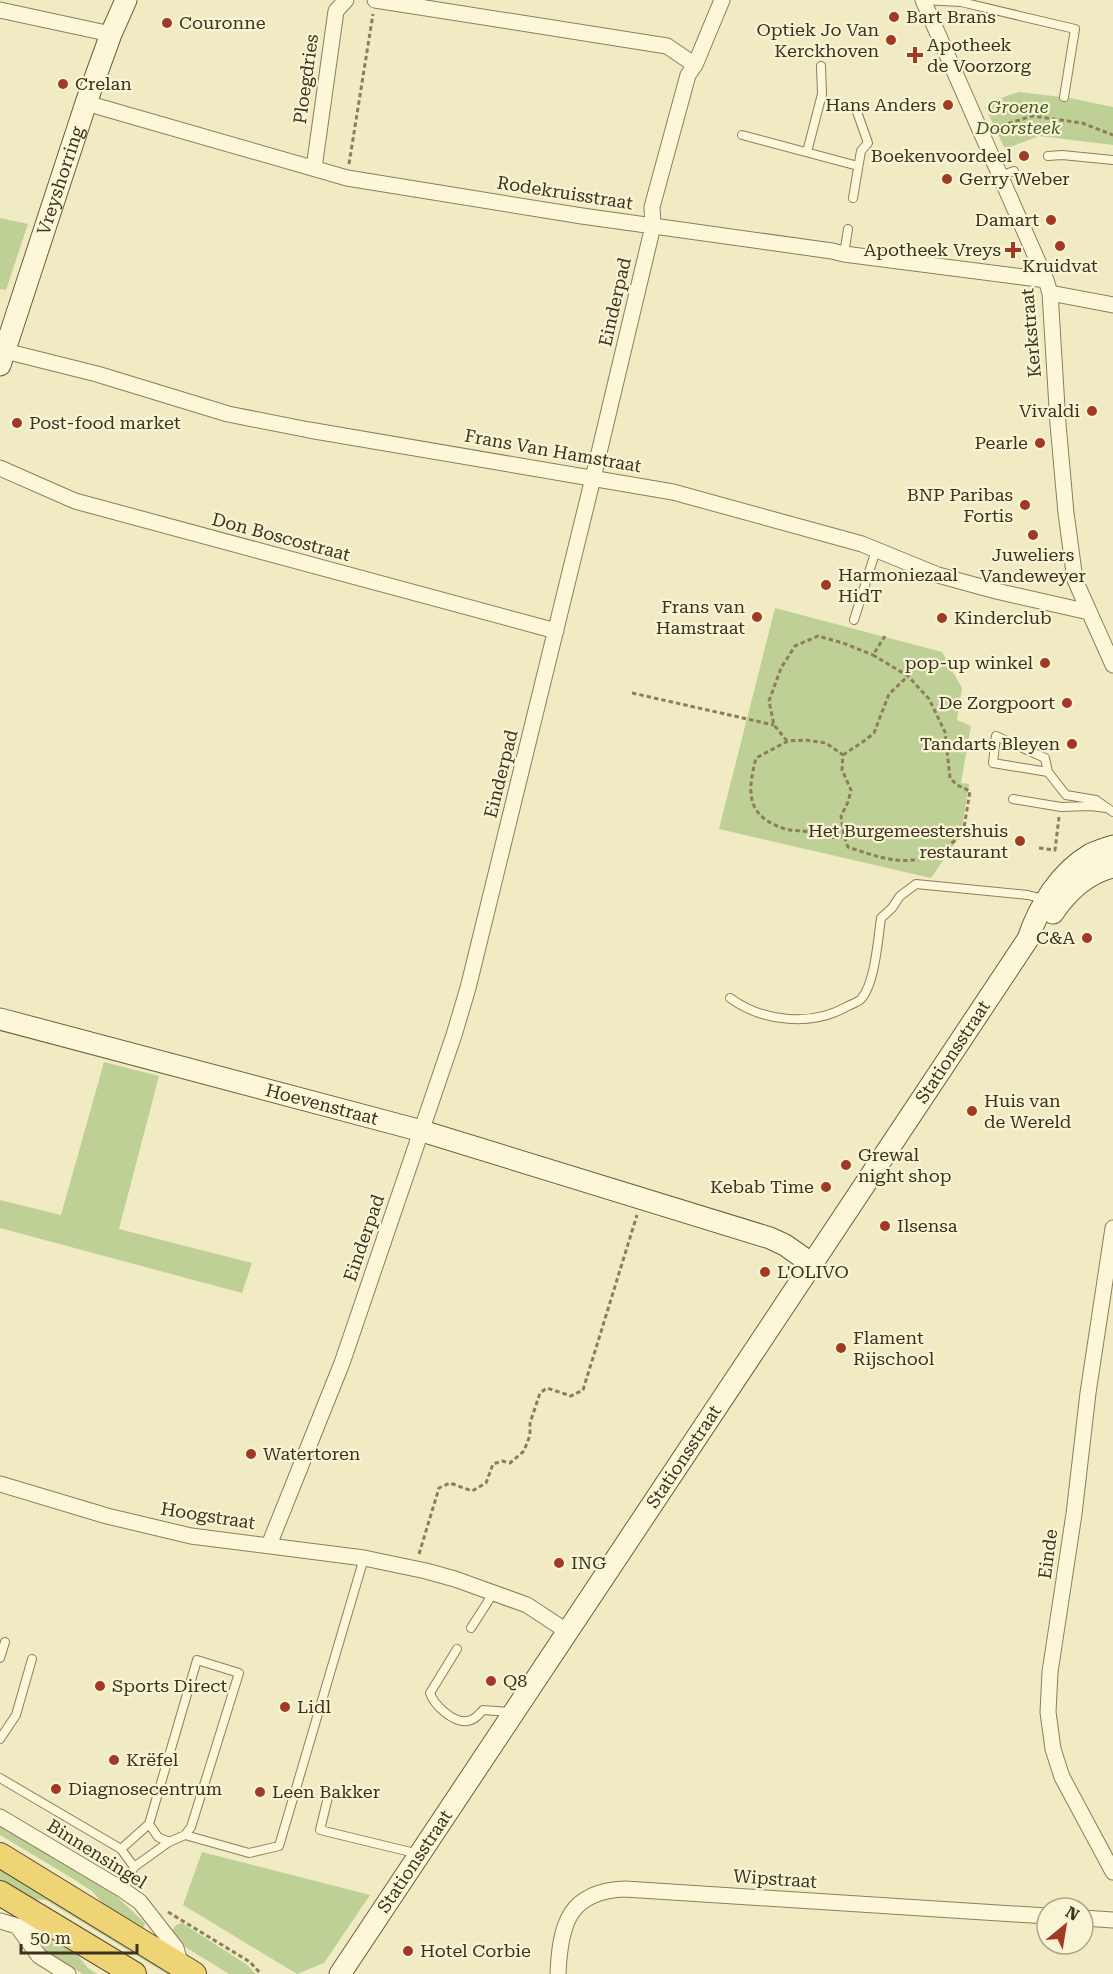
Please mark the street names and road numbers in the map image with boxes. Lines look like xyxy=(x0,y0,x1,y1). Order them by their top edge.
street label: Ploegdries xyxy=(289,33,322,125)
street label: Vreyshorring xyxy=(32,123,88,238)
street label: Rodekruisstraat xyxy=(496,171,635,214)
street label: Einderpad xyxy=(594,255,635,348)
street label: Kerkstraat xyxy=(1016,287,1045,379)
street label: Frans Van Hamstraat xyxy=(463,425,643,476)
street label: Don Boscostraat xyxy=(210,508,353,565)
street label: Einderpad xyxy=(479,727,522,820)
street label: Stationsstraat xyxy=(911,996,994,1107)
street label: Hoevenstraat xyxy=(263,1079,381,1129)
street label: Einderpad xyxy=(339,1191,388,1284)
street label: Stationsstraat xyxy=(642,1401,725,1512)
street label: Hoogstraat xyxy=(159,1498,257,1533)
street label: Einde xyxy=(1034,1527,1061,1580)
street label: Stationsstraat xyxy=(373,1806,456,1917)
street label: Binnensingel xyxy=(44,1815,151,1893)
street label: Wipstraat xyxy=(732,1865,818,1892)

